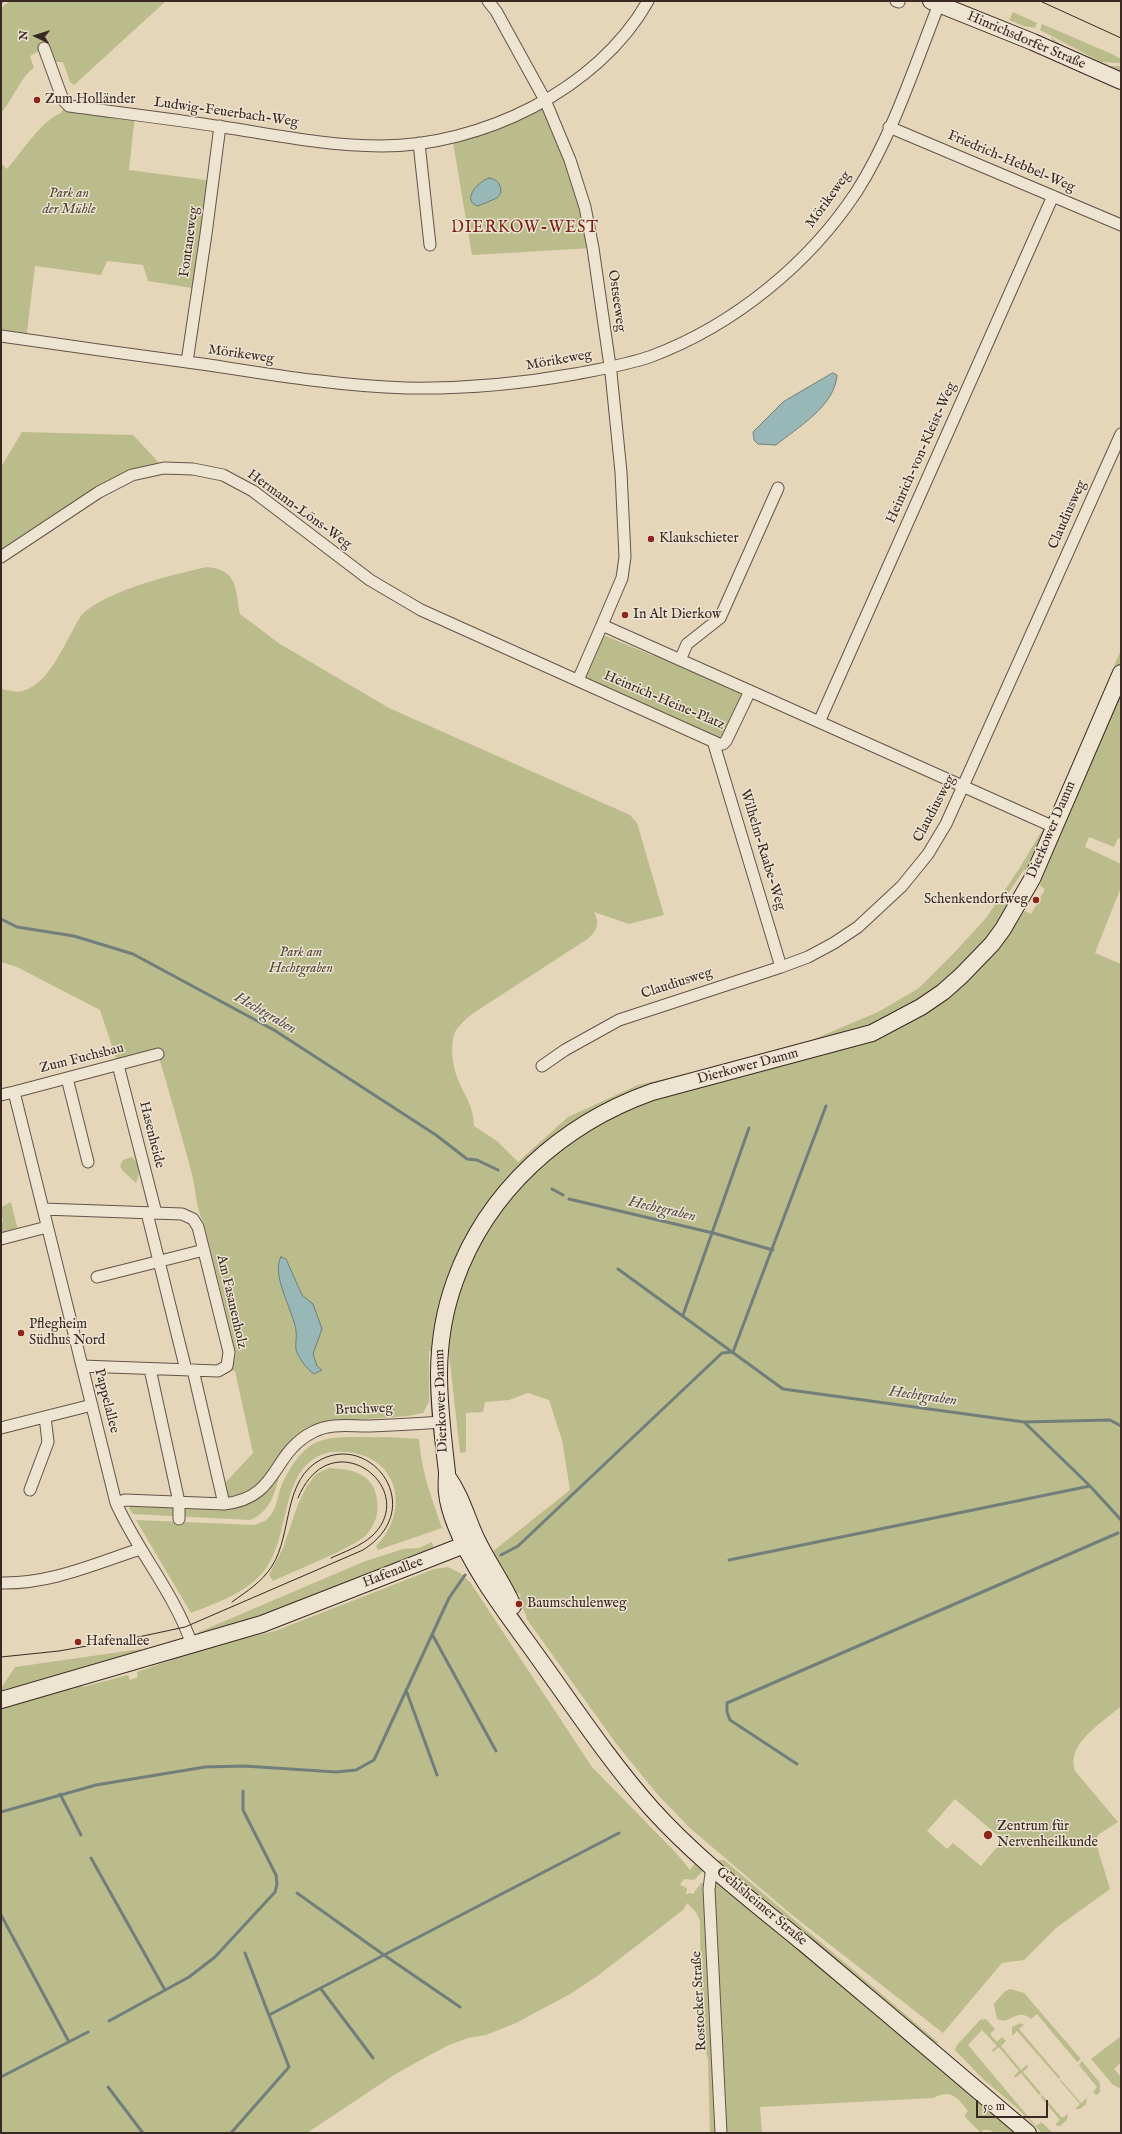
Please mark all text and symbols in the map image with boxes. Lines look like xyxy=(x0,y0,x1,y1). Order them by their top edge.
street label: Hinrichsdorfer Straße xyxy=(964,8,1088,74)
north arrow xyxy=(16,16,56,56)
text: N xyxy=(17,30,31,40)
place label: Zum Holländer xyxy=(45,92,135,108)
marker: Zum Holländer xyxy=(32,95,42,105)
street label: Ludwig-Feuerbach-Weg xyxy=(153,95,299,131)
street label: Friedrich-Hebbel-Weg xyxy=(945,128,1077,196)
street label: Mörikeweg xyxy=(803,168,855,232)
park label: Park an der Mühle xyxy=(42,186,96,218)
street label: Fontaneweg xyxy=(177,205,203,279)
district label: DIERKOW-WEST xyxy=(451,219,599,239)
street label: Ostseeweg xyxy=(603,269,629,333)
street label: Mörikeweg xyxy=(207,342,275,368)
street label: Mörikeweg xyxy=(525,347,593,375)
street label: Heinrich-von-Kleist-Weg xyxy=(883,380,961,526)
street label: Hermann-Löns-Weg xyxy=(244,467,354,553)
street label: Claudiusweg xyxy=(1045,478,1091,552)
place label: Klaukschieter xyxy=(659,531,739,547)
marker: Klaukschieter xyxy=(646,534,656,544)
place label: In Alt Dierkow xyxy=(633,607,721,623)
marker: In Alt Dierkow xyxy=(620,610,630,620)
street label: Heinrich-Heine-Platz xyxy=(601,668,727,734)
street label: Claudiusweg xyxy=(910,773,960,845)
street label: Dierkower Damm xyxy=(1024,779,1080,881)
street label: Wilhelm-Raabe-Weg xyxy=(736,787,788,913)
place label: Schenkendorfweg xyxy=(924,892,1028,908)
marker: Schenkendorfweg xyxy=(1031,895,1041,905)
park label: Park am Hechtgraben xyxy=(269,945,333,978)
street label: Claudiusweg xyxy=(639,965,715,1003)
water label: Hechtgraben xyxy=(231,989,299,1039)
street label: Zum Fuchsbau xyxy=(38,1040,126,1078)
street label: Dierkower Damm xyxy=(696,1045,800,1089)
street label: Hasenheide xyxy=(135,1100,167,1170)
water label: Hechtgraben xyxy=(627,1194,697,1226)
street label: Am Fasanenholz xyxy=(212,1254,250,1350)
place label: Pflegheim Südhus Nord xyxy=(29,1317,105,1350)
marker: Pflegheim Südhus Nord xyxy=(16,1328,26,1338)
street label: Dierkower Damm xyxy=(432,1349,452,1453)
street label: Pappelallee xyxy=(90,1367,122,1435)
water label: Hechtgraben xyxy=(888,1383,958,1411)
street label: Bruchweg xyxy=(335,1401,393,1419)
street label: Hafenallee xyxy=(360,1554,426,1592)
place label: Baumschulenweg xyxy=(527,1596,627,1612)
marker: Baumschulenweg xyxy=(514,1599,524,1609)
place label: Hafenallee xyxy=(86,1634,149,1650)
marker: Hafenallee xyxy=(73,1637,83,1647)
place label: Zentrum für Nervenheilkunde xyxy=(997,1819,1098,1852)
marker: Zentrum für Nervenheilkunde xyxy=(982,1829,994,1841)
street label: Gehlsheimer Straße xyxy=(712,1864,810,1950)
street label: Rostocker Straße xyxy=(689,1951,711,2051)
scale bar xyxy=(978,2092,1050,2118)
text: 50 m xyxy=(983,2099,1005,2114)

